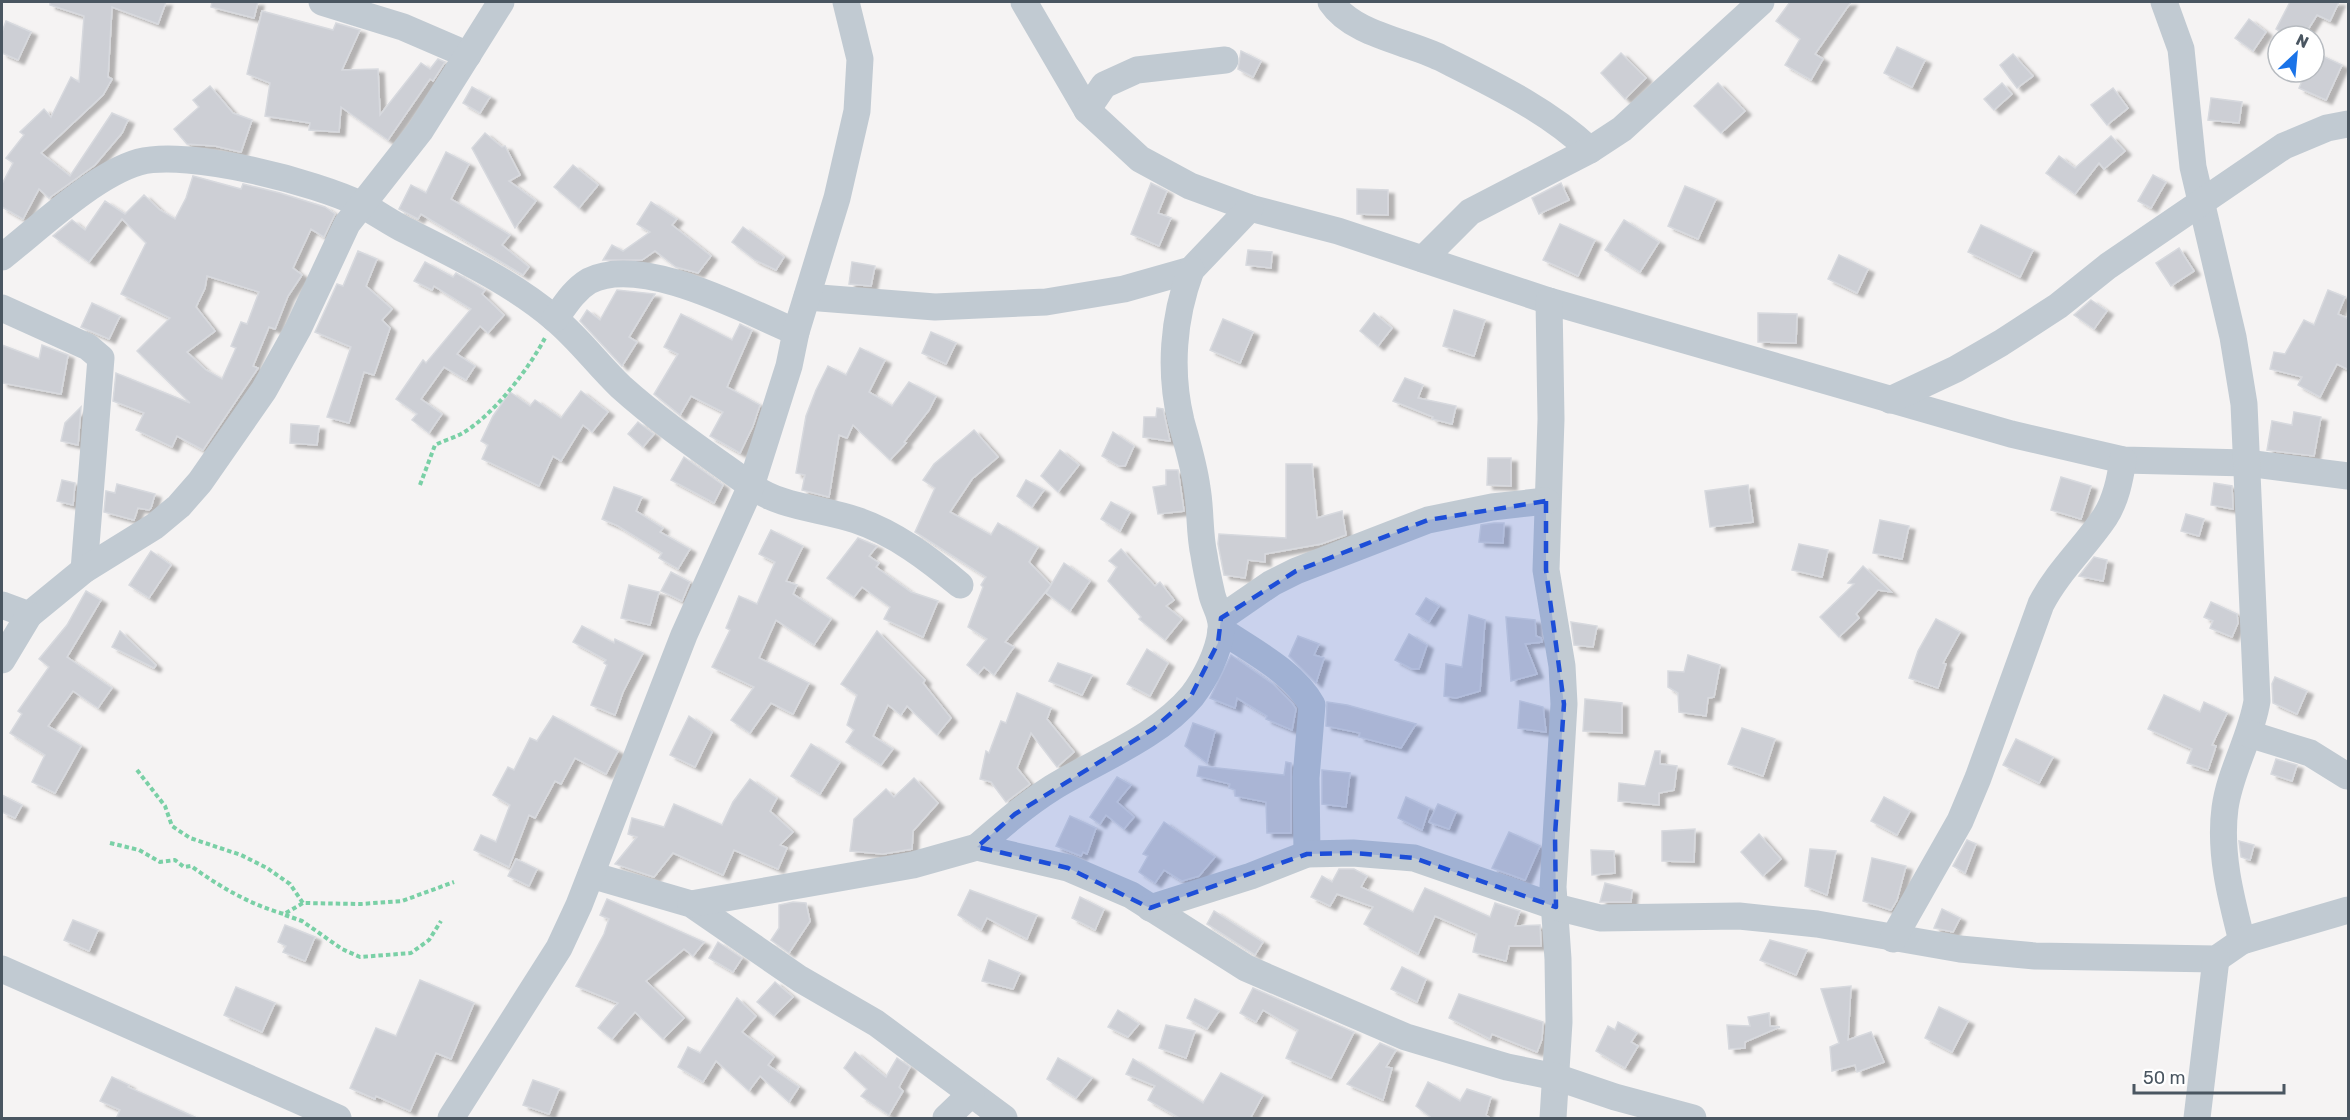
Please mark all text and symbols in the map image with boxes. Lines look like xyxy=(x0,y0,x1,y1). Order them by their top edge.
north arrow xyxy=(2266,24,2326,84)
text: N xyxy=(2293,30,2312,52)
scale bar xyxy=(2134,1057,2284,1095)
text: 50 m xyxy=(2143,1067,2186,1089)

